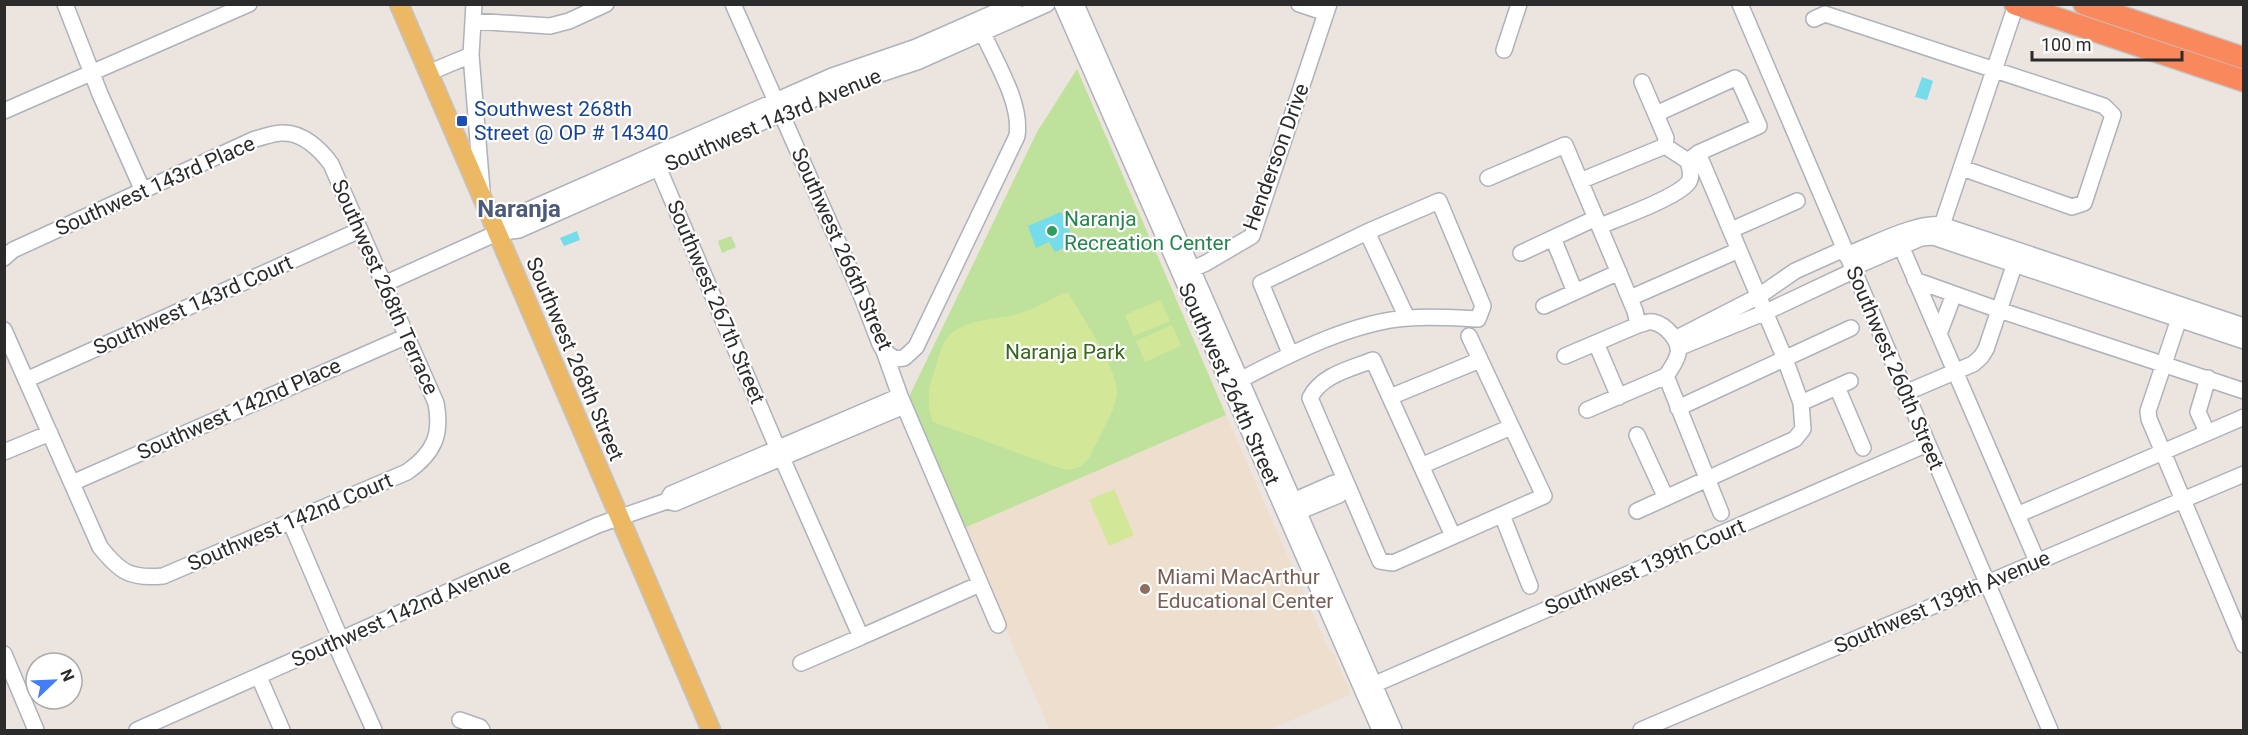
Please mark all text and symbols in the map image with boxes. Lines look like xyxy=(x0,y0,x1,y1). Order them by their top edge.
scale bar xyxy=(2032,24,2182,62)
text: 100 m xyxy=(2041,34,2092,55)
street label: Southwest 143rd Avenue xyxy=(661,64,885,176)
street label: Henderson Drive xyxy=(1238,80,1314,234)
place label: Southwest 268th Street @ OP # 14340 xyxy=(474,97,669,145)
marker: Southwest 268th Street @ OP # 14340 xyxy=(455,114,469,128)
street label: Southwest 143rd Place xyxy=(52,131,258,241)
street label: Southwest 266th Street xyxy=(787,144,898,354)
street label: Southwest 268th Terrace xyxy=(327,176,443,398)
district label: Naranja xyxy=(477,195,561,223)
street label: Southwest 267th Street xyxy=(662,197,770,407)
place label: Naranja Recreation Center xyxy=(1064,207,1231,255)
marker: Naranja Recreation Center xyxy=(1045,224,1059,238)
street label: Southwest 143rd Court xyxy=(90,250,296,360)
street label: Southwest 268th Street xyxy=(521,254,629,464)
street label: Southwest 260th Street xyxy=(1841,263,1949,473)
street label: Southwest 264th Street xyxy=(1174,279,1285,489)
park label: Naranja Park xyxy=(1005,340,1125,364)
street label: Southwest 142nd Place xyxy=(134,353,344,465)
street label: Southwest 142nd Court xyxy=(184,468,396,576)
street label: Southwest 139th Court xyxy=(1541,514,1749,620)
street label: Southwest 139th Avenue xyxy=(1831,546,2053,658)
street label: Southwest 142nd Avenue xyxy=(288,554,514,672)
place label: Miami MacArthur Educational Center xyxy=(1157,565,1333,613)
marker: Miami MacArthur Educational Center xyxy=(1138,582,1152,596)
north arrow xyxy=(24,651,84,711)
text: N xyxy=(56,666,78,684)

